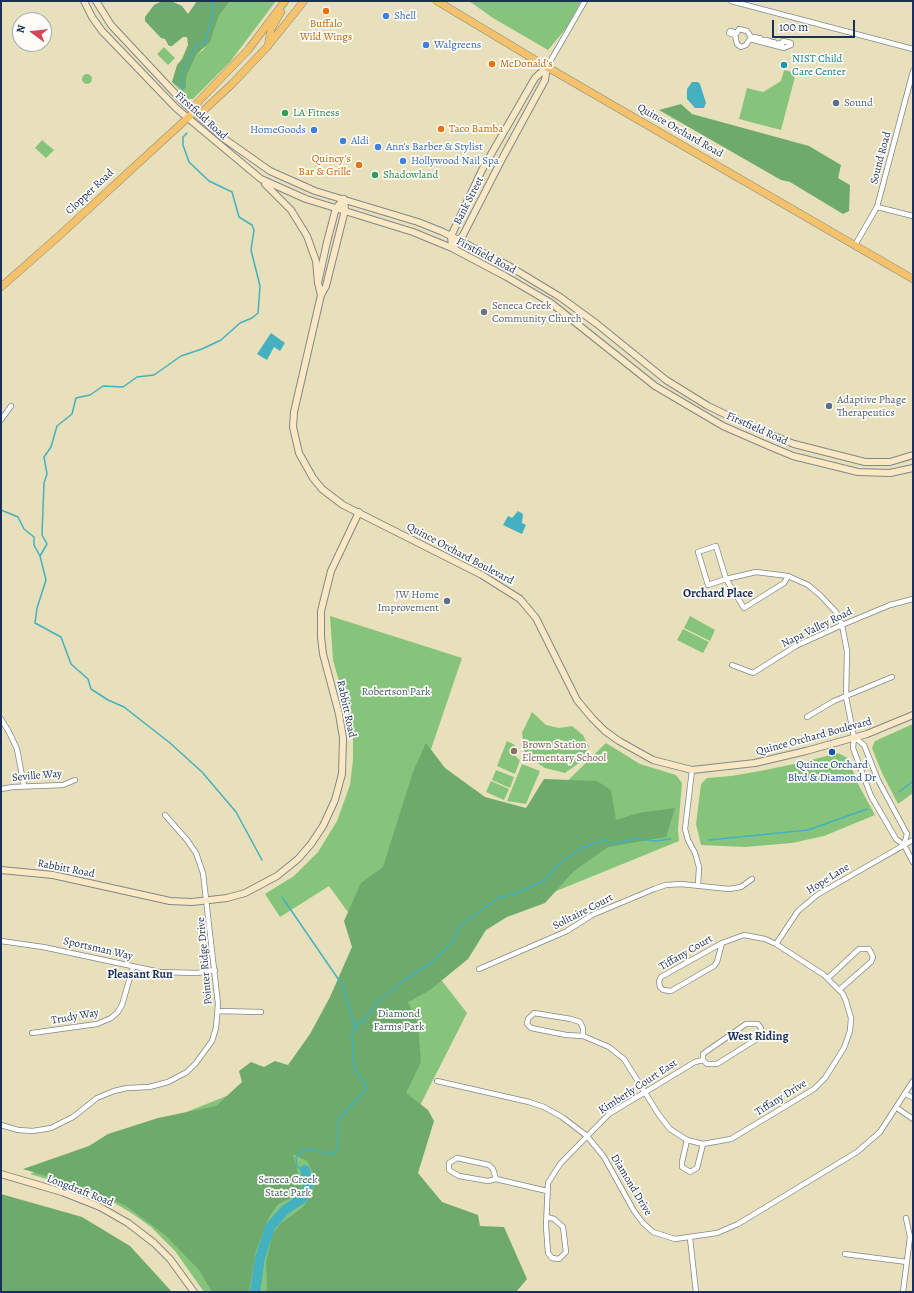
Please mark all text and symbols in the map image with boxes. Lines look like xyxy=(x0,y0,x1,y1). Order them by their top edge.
marker: Buffalo Wild Wings xyxy=(321,6,331,16)
place label: Shell xyxy=(394,9,416,23)
marker: Shell xyxy=(381,11,391,21)
north arrow xyxy=(12,12,52,52)
scale bar xyxy=(774,12,857,38)
place label: Buffalo Wild Wings xyxy=(300,17,352,43)
text: 100 m xyxy=(779,19,808,35)
text: N xyxy=(13,23,29,35)
place label: Walgreens xyxy=(434,38,481,52)
marker: Walgreens xyxy=(421,40,431,50)
place label: NIST Child Care Center xyxy=(792,52,846,78)
place label: McDonald's xyxy=(500,57,553,71)
marker: McDonald's xyxy=(487,59,497,69)
marker: NIST Child Care Center xyxy=(779,60,789,70)
street label: Firstfield Road xyxy=(172,89,230,143)
place label: Sound xyxy=(844,96,873,110)
marker: Sound xyxy=(831,98,841,108)
street label: Quince Orchard Road xyxy=(635,101,725,161)
place label: LA Fitness xyxy=(293,106,339,120)
marker: LA Fitness xyxy=(280,108,290,118)
place label: Taco Bamba xyxy=(449,122,503,136)
place label: HomeGoods xyxy=(250,123,306,137)
marker: Taco Bamba xyxy=(436,124,446,134)
marker: HomeGoods xyxy=(309,125,319,135)
street label: Sound Road xyxy=(868,130,894,186)
place label: Aldi xyxy=(351,134,369,148)
marker: Aldi xyxy=(338,136,348,146)
place label: Ann's Barber & Stylist xyxy=(386,140,483,154)
marker: Ann's Barber & Stylist xyxy=(373,142,383,152)
place label: Quincy's Bar & Grille xyxy=(298,152,351,178)
place label: Hollywood Nail Spa xyxy=(411,154,499,168)
marker: Hollywood Nail Spa xyxy=(398,156,408,166)
marker: Quincy's Bar & Grille xyxy=(354,160,364,170)
street label: Clopper Road xyxy=(63,166,117,218)
place label: Shadowland xyxy=(383,168,438,182)
marker: Shadowland xyxy=(370,170,380,180)
street label: Bank Street xyxy=(451,175,487,227)
street label: Firstfield Road xyxy=(454,235,518,277)
place label: Seneca Creek Community Church xyxy=(492,299,582,325)
marker: Seneca Creek Community Church xyxy=(479,307,489,317)
place label: Adaptive Phage Therapeutics xyxy=(837,393,906,419)
marker: Adaptive Phage Therapeutics xyxy=(824,401,834,411)
street label: Firstfield Road xyxy=(724,410,790,448)
street label: Quince Orchard Boulevard xyxy=(404,520,516,588)
district label: Orchard Place xyxy=(683,587,753,601)
place label: JW Home Improvement xyxy=(377,588,439,614)
marker: JW Home Improvement xyxy=(442,596,452,606)
street label: Napa Valley Road xyxy=(779,605,855,651)
street label: Rabbitt Road xyxy=(333,679,359,739)
park label: Robertson Park xyxy=(362,685,430,699)
street label: Quince Orchard Boulevard xyxy=(755,715,873,759)
place label: Brown Station Elementary School xyxy=(522,738,606,764)
marker: Brown Station Elementary School xyxy=(509,746,519,756)
marker: Quince Orchard Blvd & Diamond Dr xyxy=(827,747,837,757)
place label: Quince Orchard Blvd & Diamond Dr xyxy=(788,758,876,784)
street label: Seville Way xyxy=(11,767,63,785)
street label: Rabbitt Road xyxy=(36,857,96,881)
street label: Hope Lane xyxy=(804,861,852,897)
street label: Solitaire Court xyxy=(551,891,615,933)
street label: Pointer Ridge Drive xyxy=(195,917,215,1005)
street label: Tiffany Court xyxy=(657,932,715,974)
street label: Sportsman Way xyxy=(62,935,134,963)
district label: Pleasant Run xyxy=(107,968,173,982)
street label: Trudy Way xyxy=(50,1006,100,1028)
park label: Diamond Farms Park xyxy=(374,1007,424,1033)
district label: West Riding xyxy=(727,1030,789,1044)
street label: Kimberly Court East xyxy=(596,1057,680,1117)
street label: Tiffany Drive xyxy=(753,1077,809,1119)
street label: Diamond Drive xyxy=(607,1152,655,1218)
street label: Longdraft Road xyxy=(45,1172,115,1210)
park label: Seneca Creek State Park xyxy=(258,1173,318,1199)

